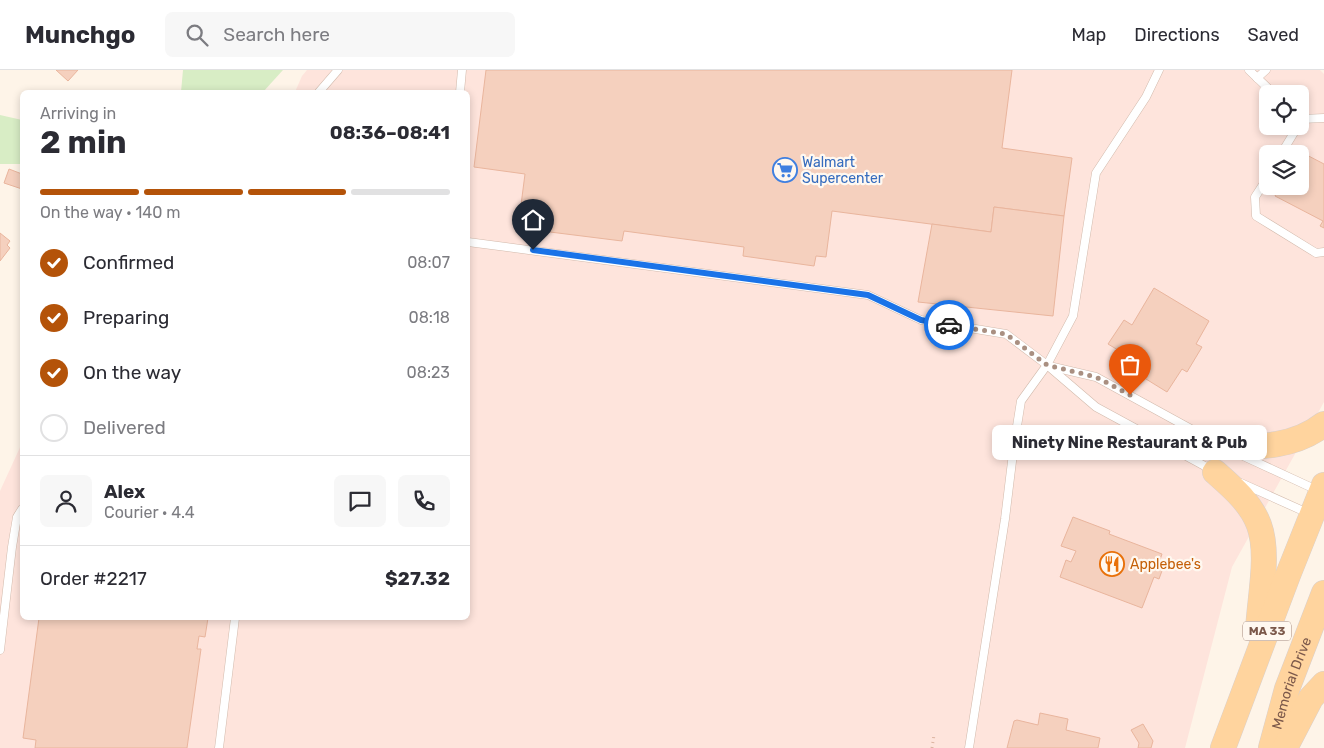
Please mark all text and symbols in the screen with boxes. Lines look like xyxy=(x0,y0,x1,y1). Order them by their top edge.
search box xyxy=(165,12,515,57)
text: Munchgo xyxy=(25,21,135,49)
icon: search xyxy=(183,21,211,49)
text: Search here xyxy=(223,23,330,46)
text: Map xyxy=(1071,24,1106,46)
text: Directions xyxy=(1134,24,1220,46)
text: Saved xyxy=(1248,24,1299,46)
map controls xyxy=(1259,85,1309,195)
button: locate xyxy=(1259,85,1309,135)
text: Arriving in xyxy=(40,104,116,123)
text: 08:36–08:41 xyxy=(330,121,450,144)
text: 2 min xyxy=(40,123,127,161)
button: layers xyxy=(1259,145,1309,195)
place label: Walmart Supercenter xyxy=(802,154,884,187)
supermarket icon: Walmart Supercenter xyxy=(772,157,798,183)
pin xyxy=(512,199,554,250)
text: On the way · 140 m xyxy=(40,203,180,222)
icon: home xyxy=(519,206,547,234)
icon: check xyxy=(40,249,68,277)
text: Confirmed xyxy=(83,251,174,274)
text: 08:07 xyxy=(407,253,450,272)
courier xyxy=(924,300,974,350)
icon: check xyxy=(40,304,68,332)
text: Preparing xyxy=(83,306,169,329)
text: 08:18 xyxy=(409,308,450,327)
icon: car xyxy=(935,311,963,339)
pin xyxy=(1109,344,1151,395)
icon: bag xyxy=(1116,351,1144,379)
icon: check xyxy=(40,359,68,387)
text: On the way xyxy=(83,361,181,384)
text: 08:23 xyxy=(407,363,450,382)
text: Delivered xyxy=(83,416,166,439)
callout: Ninety Nine Restaurant & Pub xyxy=(992,425,1268,460)
text: Ninety Nine Restaurant & Pub xyxy=(1012,433,1247,452)
button: person xyxy=(40,475,92,527)
button: chat xyxy=(334,475,386,527)
button: phone xyxy=(398,475,450,527)
text: Alex xyxy=(104,480,145,503)
text: Courier · 4.4 xyxy=(104,503,195,522)
restaurant icon: Applebee's xyxy=(1099,551,1125,577)
place label: Applebee's xyxy=(1130,556,1201,573)
text: Order #2217 xyxy=(40,567,147,590)
text: $27.32 xyxy=(385,567,450,590)
road number: MA 33 xyxy=(1243,622,1291,640)
street label: Memorial Drive xyxy=(1268,634,1315,731)

